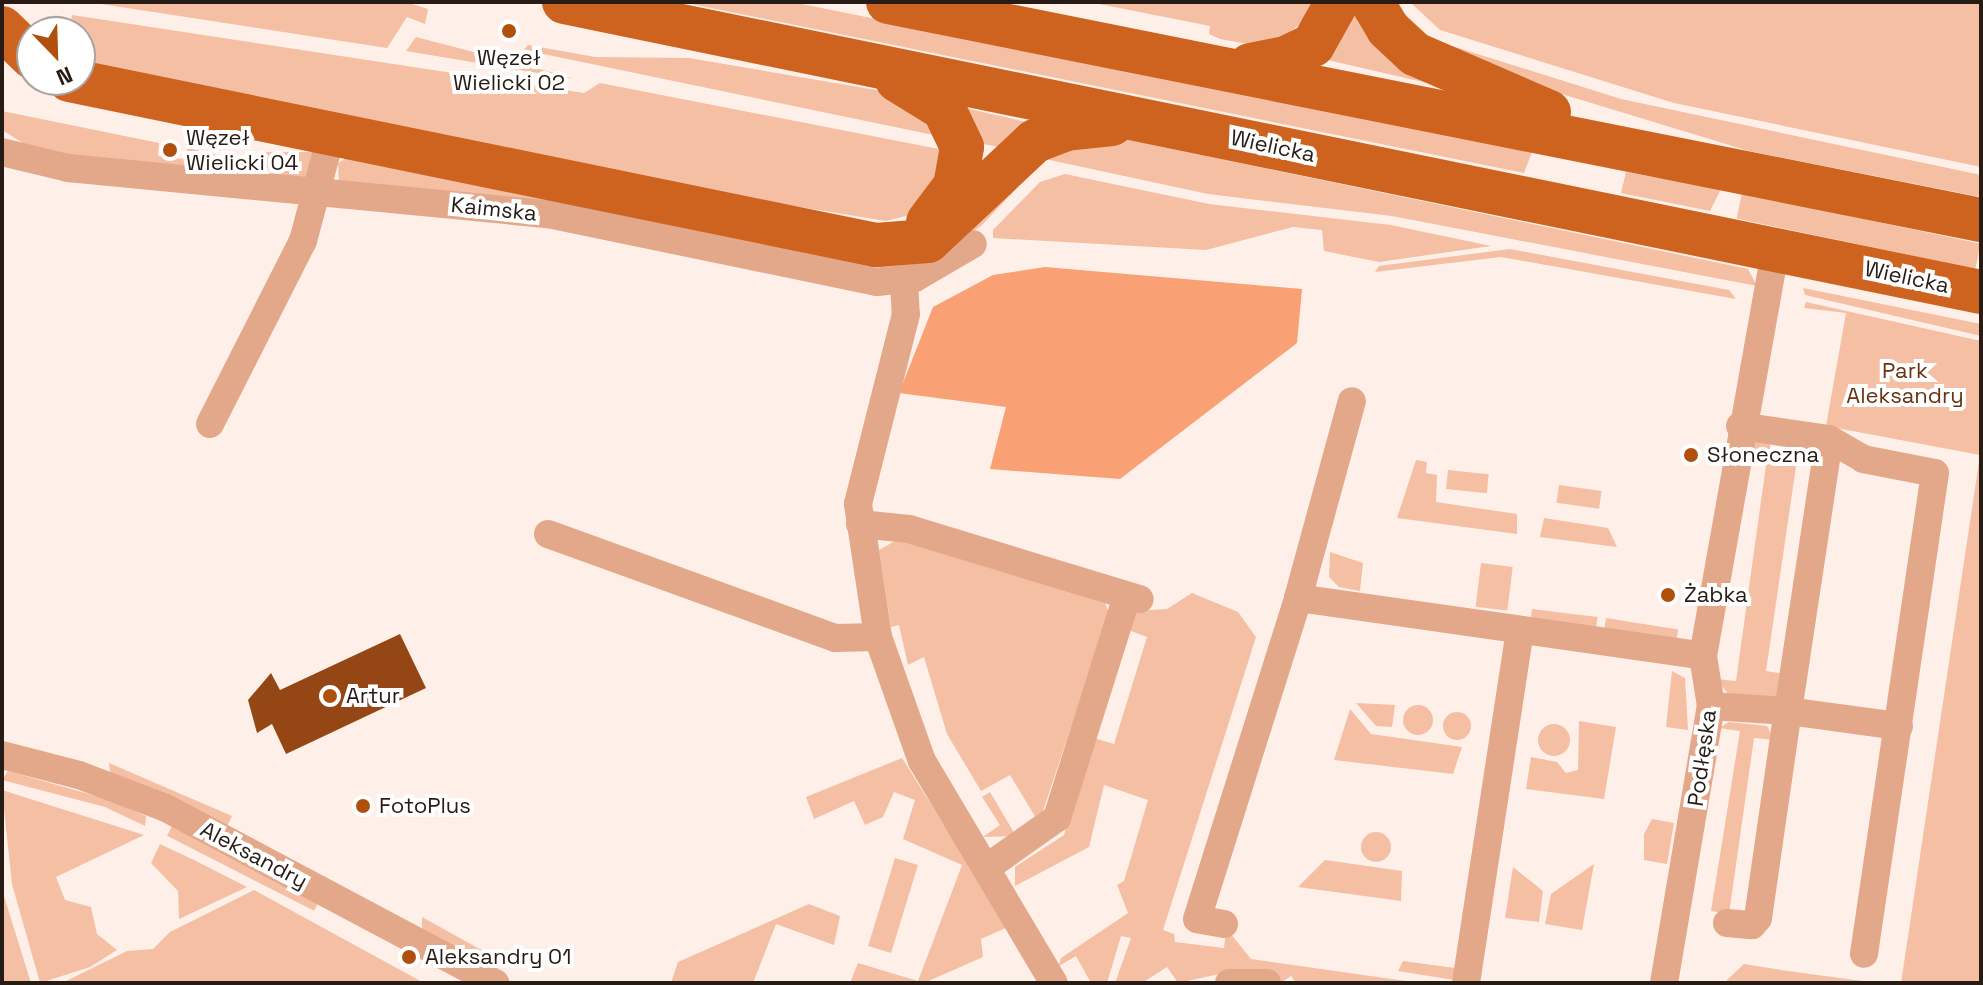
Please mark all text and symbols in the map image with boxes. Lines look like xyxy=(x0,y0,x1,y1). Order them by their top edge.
north arrow xyxy=(16,16,96,96)
marker: Węzeł Wielicki 02 xyxy=(500,22,518,40)
place label: Węzeł Wielicki 02 xyxy=(453,44,565,96)
text: N xyxy=(52,60,77,92)
place label: Węzeł Wielicki 04 xyxy=(186,124,298,176)
street label: Wielicka xyxy=(1228,124,1318,168)
marker: Węzeł Wielicki 04 xyxy=(161,141,179,159)
street label: Kaimska xyxy=(450,191,538,227)
street label: Wielicka xyxy=(1862,255,1952,299)
park label: Park Aleksandry xyxy=(1846,357,1964,408)
place label: Słoneczna xyxy=(1707,442,1819,468)
marker: Słoneczna xyxy=(1682,446,1700,464)
place label: Żabka xyxy=(1684,582,1748,608)
marker: Żabka xyxy=(1659,586,1677,604)
place label: Artur xyxy=(346,683,400,709)
marker: Artur xyxy=(321,687,339,705)
street label: Podłęska xyxy=(1682,708,1722,808)
place label: FotoPlus xyxy=(379,793,471,819)
marker: FotoPlus xyxy=(354,797,372,815)
street label: Aleksandry xyxy=(196,816,312,894)
place label: Aleksandry 01 xyxy=(425,944,571,970)
marker: Aleksandry 01 xyxy=(400,948,418,966)

